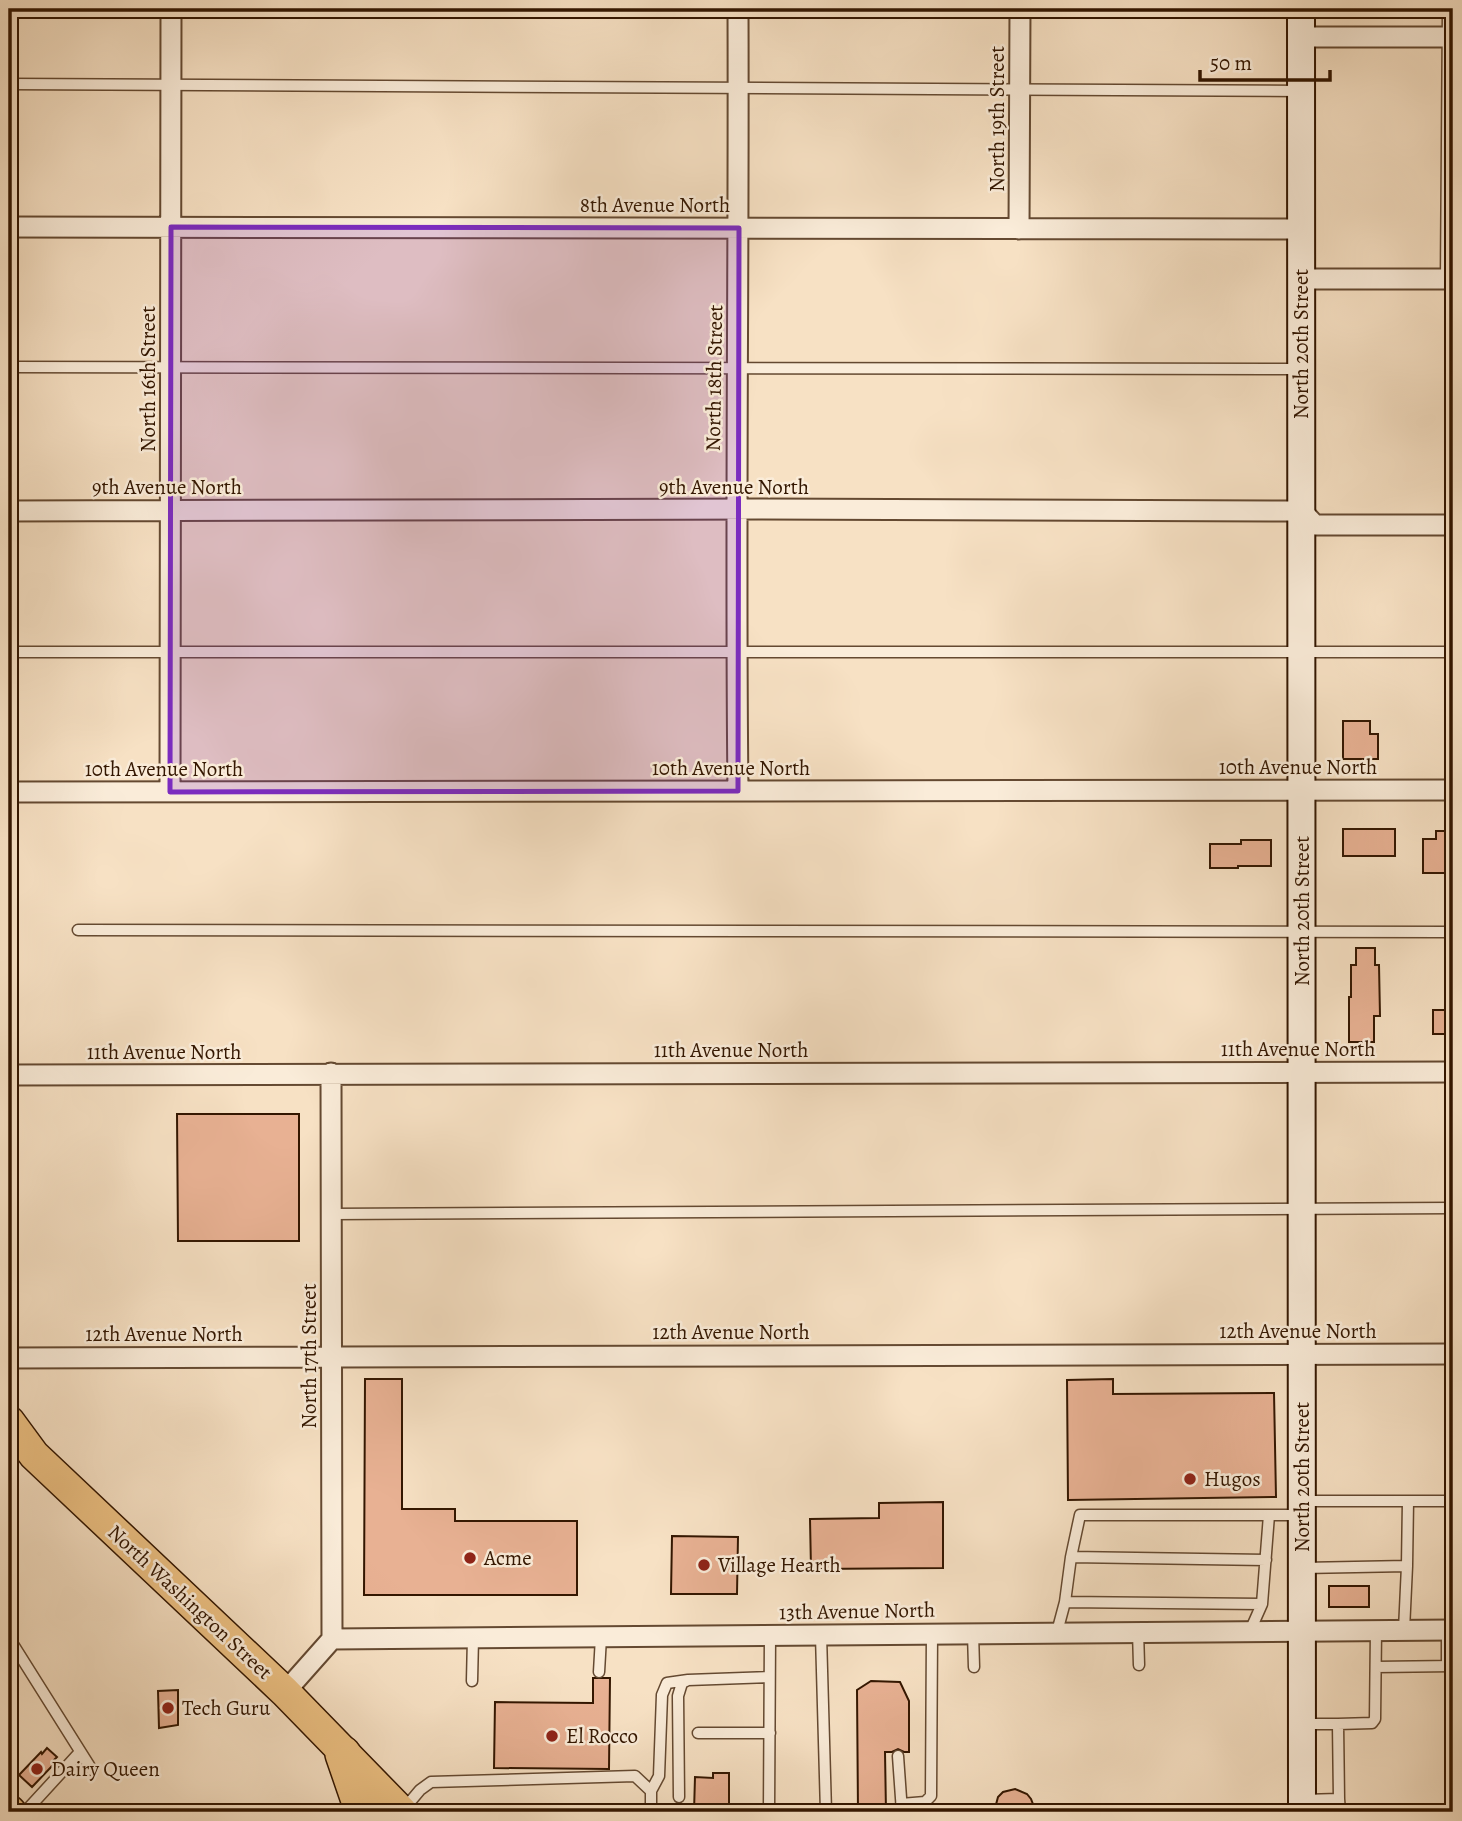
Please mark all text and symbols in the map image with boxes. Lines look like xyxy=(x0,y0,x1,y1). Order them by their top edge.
scale bar xyxy=(1200,38,1329,82)
street label: North 19th Street xyxy=(983,46,1011,192)
text: 50 m xyxy=(1210,49,1252,77)
street label: 8th Avenue North xyxy=(580,191,730,219)
street label: North 20th Street xyxy=(1287,269,1315,419)
street label: North 18th Street xyxy=(699,304,729,452)
street label: North 16th Street xyxy=(134,306,162,452)
street label: 9th Avenue North xyxy=(92,473,242,501)
street label: 9th Avenue North xyxy=(659,473,809,501)
street label: 10th Avenue North xyxy=(1219,753,1377,781)
street label: 10th Avenue North xyxy=(652,754,810,782)
street label: 10th Avenue North xyxy=(85,755,243,783)
street label: North 20th Street xyxy=(1288,836,1316,986)
street label: 11th Avenue North xyxy=(1221,1035,1375,1063)
street label: 11th Avenue North xyxy=(654,1036,808,1064)
street label: 11th Avenue North xyxy=(87,1038,241,1066)
street label: North 17th Street xyxy=(295,1283,323,1429)
street label: 12th Avenue North xyxy=(1219,1317,1377,1345)
street label: 12th Avenue North xyxy=(652,1318,810,1346)
street label: 12th Avenue North xyxy=(85,1320,243,1348)
street label: North 20th Street xyxy=(1288,1402,1316,1552)
place label: Hugos xyxy=(1204,1465,1261,1493)
marker: Hugos xyxy=(1182,1471,1198,1487)
street label: North Washington Street xyxy=(102,1518,278,1686)
place label: Acme xyxy=(483,1544,532,1572)
marker: Acme xyxy=(462,1550,478,1566)
place label: Village Hearth xyxy=(717,1551,841,1579)
marker: Village Hearth xyxy=(696,1557,712,1573)
street label: 13th Avenue North xyxy=(779,1596,935,1626)
place label: Tech Guru xyxy=(182,1694,271,1722)
marker: Tech Guru xyxy=(160,1700,176,1716)
place label: El Rocco xyxy=(566,1722,638,1750)
marker: El Rocco xyxy=(544,1728,560,1744)
place label: Dairy Queen xyxy=(51,1755,160,1783)
marker: Dairy Queen xyxy=(29,1761,45,1777)

